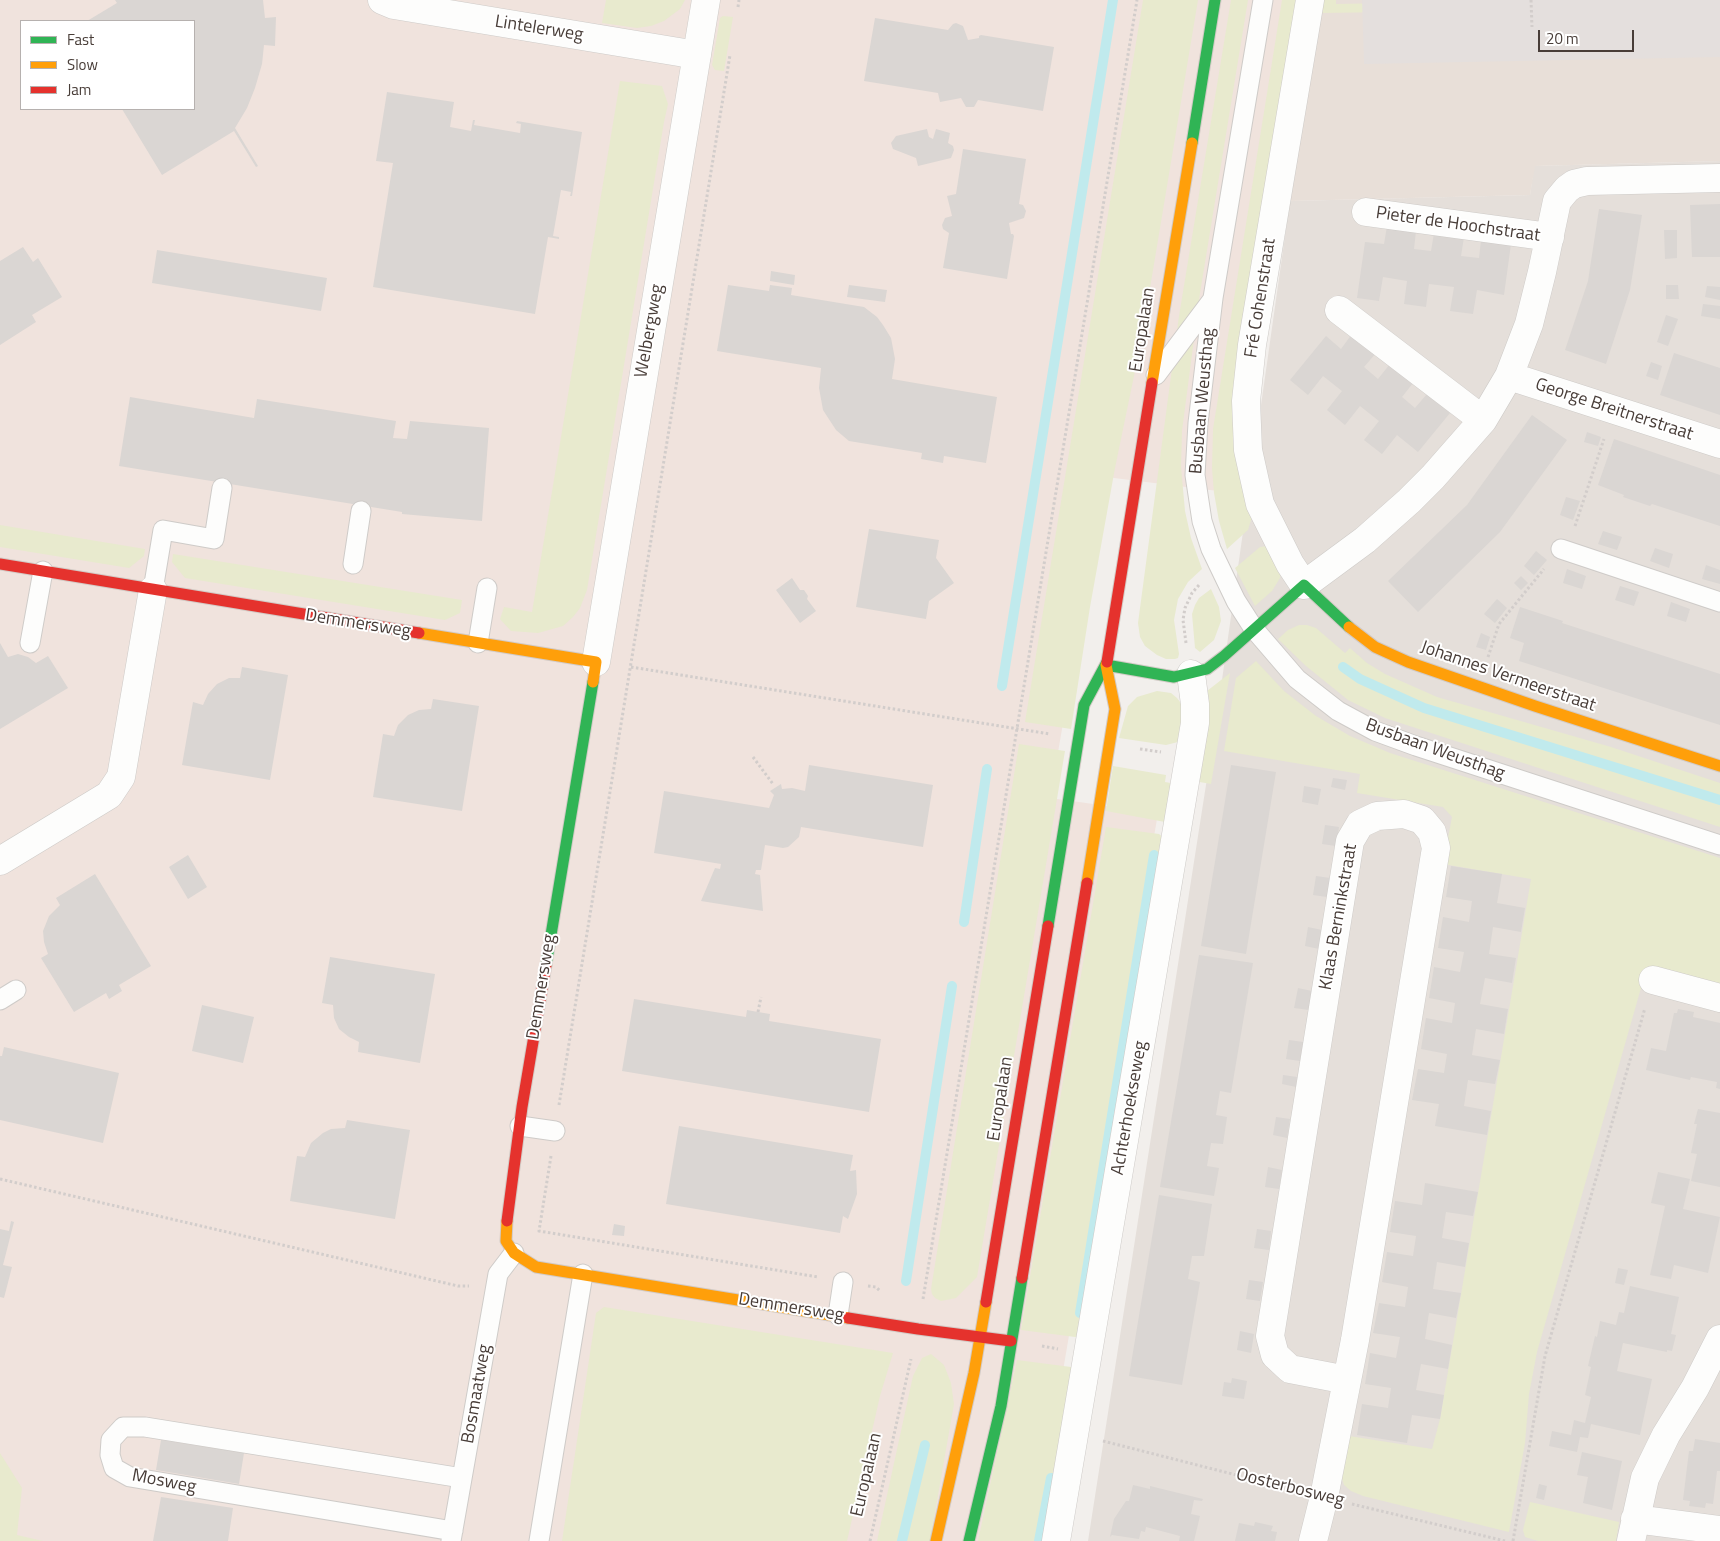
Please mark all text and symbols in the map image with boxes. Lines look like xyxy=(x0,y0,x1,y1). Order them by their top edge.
street label: Lintelerweg xyxy=(493,11,585,47)
legend xyxy=(20,20,195,110)
scale bar xyxy=(1540,20,1636,52)
text: 20 m xyxy=(1546,27,1579,50)
text: Fast xyxy=(67,28,94,51)
text: Slow xyxy=(67,53,98,76)
text: Jam xyxy=(67,78,91,101)
street label: Pieter de Hoochstraat xyxy=(1374,203,1542,247)
street label: Fré Cohenstraat xyxy=(1241,237,1281,359)
street label: Welbergweg xyxy=(631,282,669,380)
street label: Europalaan xyxy=(1126,286,1160,374)
street label: Busbaan Weusthag xyxy=(1186,327,1220,475)
street label: George Breitnerstraat xyxy=(1532,374,1696,446)
street label: Demmersweg xyxy=(304,605,412,643)
street label: Johannes Vermeerstraat xyxy=(1417,637,1599,717)
street label: Busbaan Weusthag xyxy=(1362,715,1508,785)
street label: Klaas Berninkstraat xyxy=(1315,842,1363,992)
street label: Demmersweg xyxy=(523,933,561,1041)
street label: Achterhoekseweg xyxy=(1108,1039,1152,1177)
street label: Europalaan xyxy=(984,1055,1018,1143)
street label: Demmersweg xyxy=(737,1289,845,1327)
street label: Bosmaatweg xyxy=(458,1343,496,1445)
street label: Europalaan xyxy=(847,1431,887,1519)
street label: Oosterbosweg xyxy=(1234,1464,1346,1512)
street label: Mosweg xyxy=(130,1465,198,1499)

